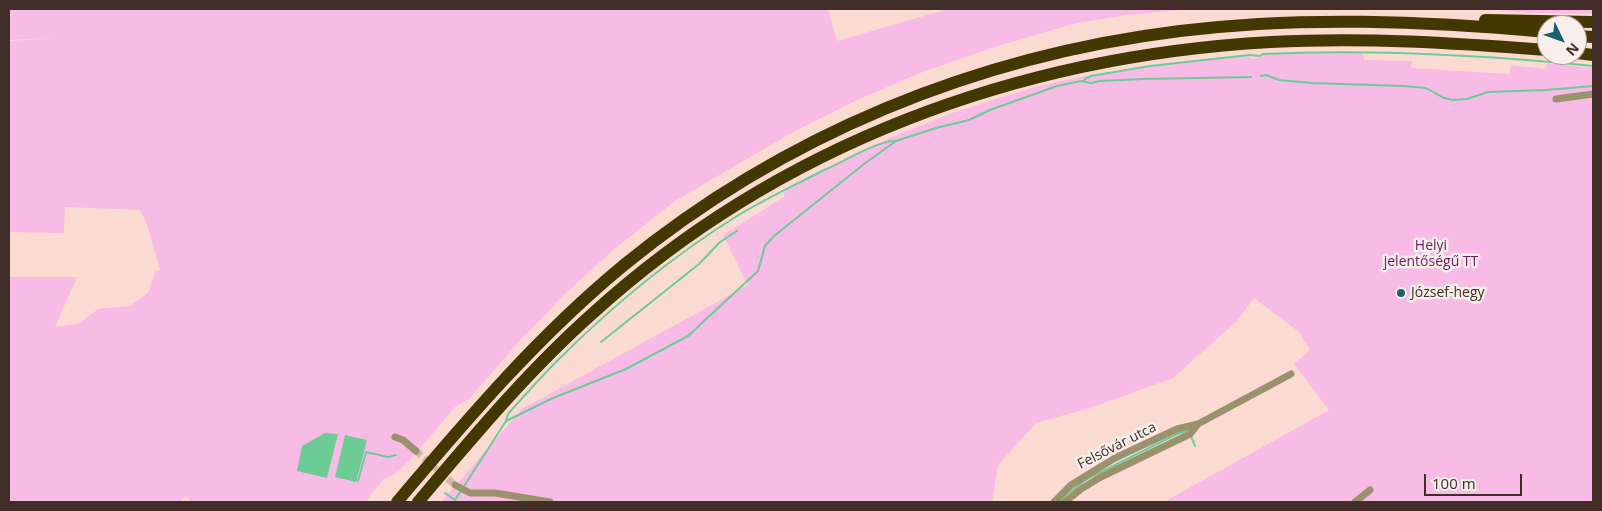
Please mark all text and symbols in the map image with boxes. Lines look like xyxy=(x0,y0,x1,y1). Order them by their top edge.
north arrow xyxy=(1537,15,1587,65)
text: N xyxy=(1562,39,1584,60)
park label: Helyi jelentőségű TT xyxy=(1384,238,1478,270)
place label: József-hegy xyxy=(1411,285,1485,301)
marker: József-hegy xyxy=(1395,287,1407,299)
street label: Felsővár utca xyxy=(1075,419,1159,473)
scale bar xyxy=(1427,464,1524,496)
text: 100 m xyxy=(1432,473,1476,493)

